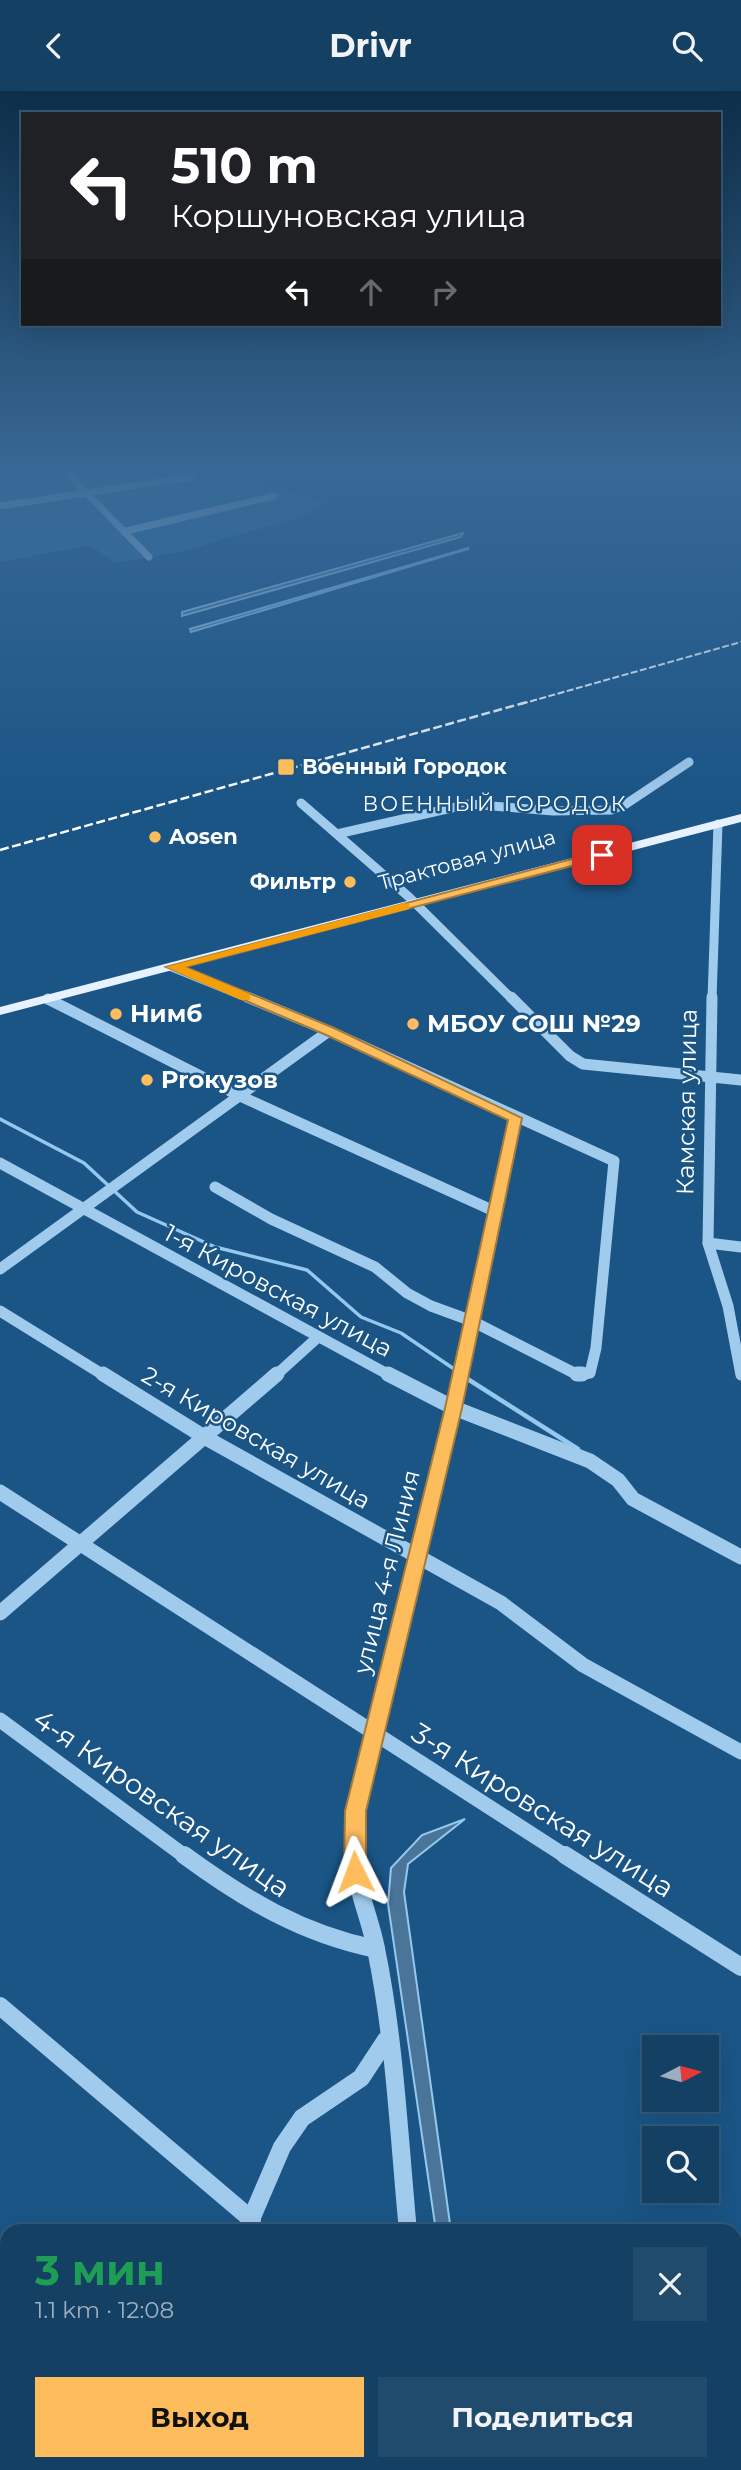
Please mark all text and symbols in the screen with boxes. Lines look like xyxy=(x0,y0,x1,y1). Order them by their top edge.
text: Drivr xyxy=(329,26,412,65)
icon: back xyxy=(35,27,73,65)
icon: search xyxy=(668,27,706,65)
text: 510 m xyxy=(171,136,318,195)
icon: left xyxy=(56,140,147,231)
text: Коршуновская улица xyxy=(171,196,526,235)
icon: left xyxy=(279,273,317,311)
icon: ahead xyxy=(352,273,390,311)
icon: right xyxy=(425,273,463,311)
place label: Военный Городок xyxy=(302,754,507,779)
marker: Военный Городок xyxy=(276,757,296,777)
district label: ВОЕННЫЙ ГОРОДОК xyxy=(363,791,627,816)
place label: Aosen xyxy=(168,824,238,849)
street label: Трактовая улица xyxy=(376,824,558,895)
pin xyxy=(572,825,632,885)
marker: Aosen xyxy=(147,829,163,845)
icon: arrive xyxy=(583,836,621,874)
place label: Фильтр xyxy=(250,869,336,894)
marker: Фильтр xyxy=(342,874,358,890)
place label: Нимб xyxy=(130,999,202,1028)
marker: Нимб xyxy=(108,1006,124,1022)
place label: МБОУ СОШ №29 xyxy=(427,1009,641,1038)
street label: Камская улица xyxy=(670,1009,703,1195)
marker: МБОУ СОШ №29 xyxy=(405,1016,421,1032)
place label: Proкузов xyxy=(161,1065,278,1094)
marker: Proкузов xyxy=(139,1072,155,1088)
street label: 1-я Кировская улица xyxy=(159,1218,397,1363)
street label: 2-я Кировская улица xyxy=(137,1360,376,1515)
street label: улица 4-я Линия xyxy=(347,1467,426,1678)
street label: 4-я Кировская улица xyxy=(27,1701,297,1905)
street label: 3-я Кировская улица xyxy=(406,1715,680,1905)
position arrow xyxy=(318,1835,392,1909)
north arrow xyxy=(642,2035,719,2112)
map controls xyxy=(642,2035,719,2203)
button: search xyxy=(642,2126,719,2203)
text: 3 мин xyxy=(35,2244,165,2296)
button: close xyxy=(633,2247,707,2321)
text: 1.1 km · 12:08 xyxy=(35,2296,174,2324)
button: Выход xyxy=(35,2377,364,2457)
button: Поделиться xyxy=(378,2377,707,2457)

